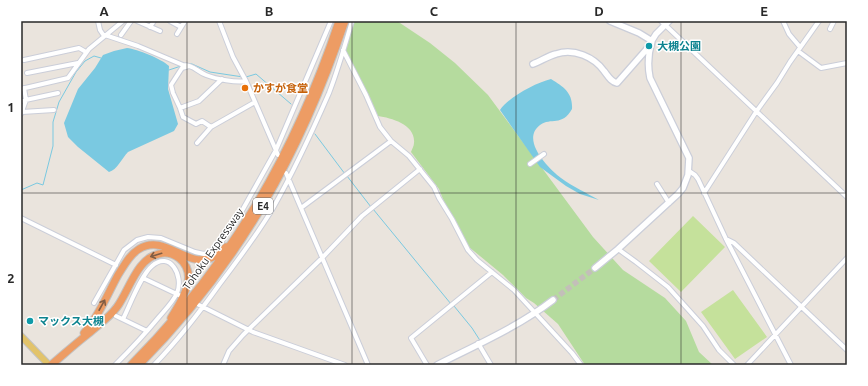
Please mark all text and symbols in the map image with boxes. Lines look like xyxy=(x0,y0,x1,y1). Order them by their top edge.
text: A xyxy=(99,4,109,18)
text: B xyxy=(265,4,274,18)
text: C xyxy=(430,4,439,18)
text: D xyxy=(594,4,604,18)
text: E xyxy=(760,4,768,18)
place label: 大槻公園 xyxy=(657,40,701,52)
marker: 大槻公園 xyxy=(644,41,654,51)
place label: かすが食堂 xyxy=(253,82,308,94)
marker: かすが食堂 xyxy=(240,83,250,93)
text: 1 xyxy=(7,100,15,114)
road number: E4 xyxy=(253,198,273,214)
street label: Tohoku Expressway xyxy=(180,205,246,292)
one-way arrow xyxy=(150,252,163,259)
text: 2 xyxy=(7,271,15,285)
one-way arrow xyxy=(99,299,106,311)
place label: マックス大槻 xyxy=(38,315,105,327)
marker: マックス大槻 xyxy=(25,316,35,326)

